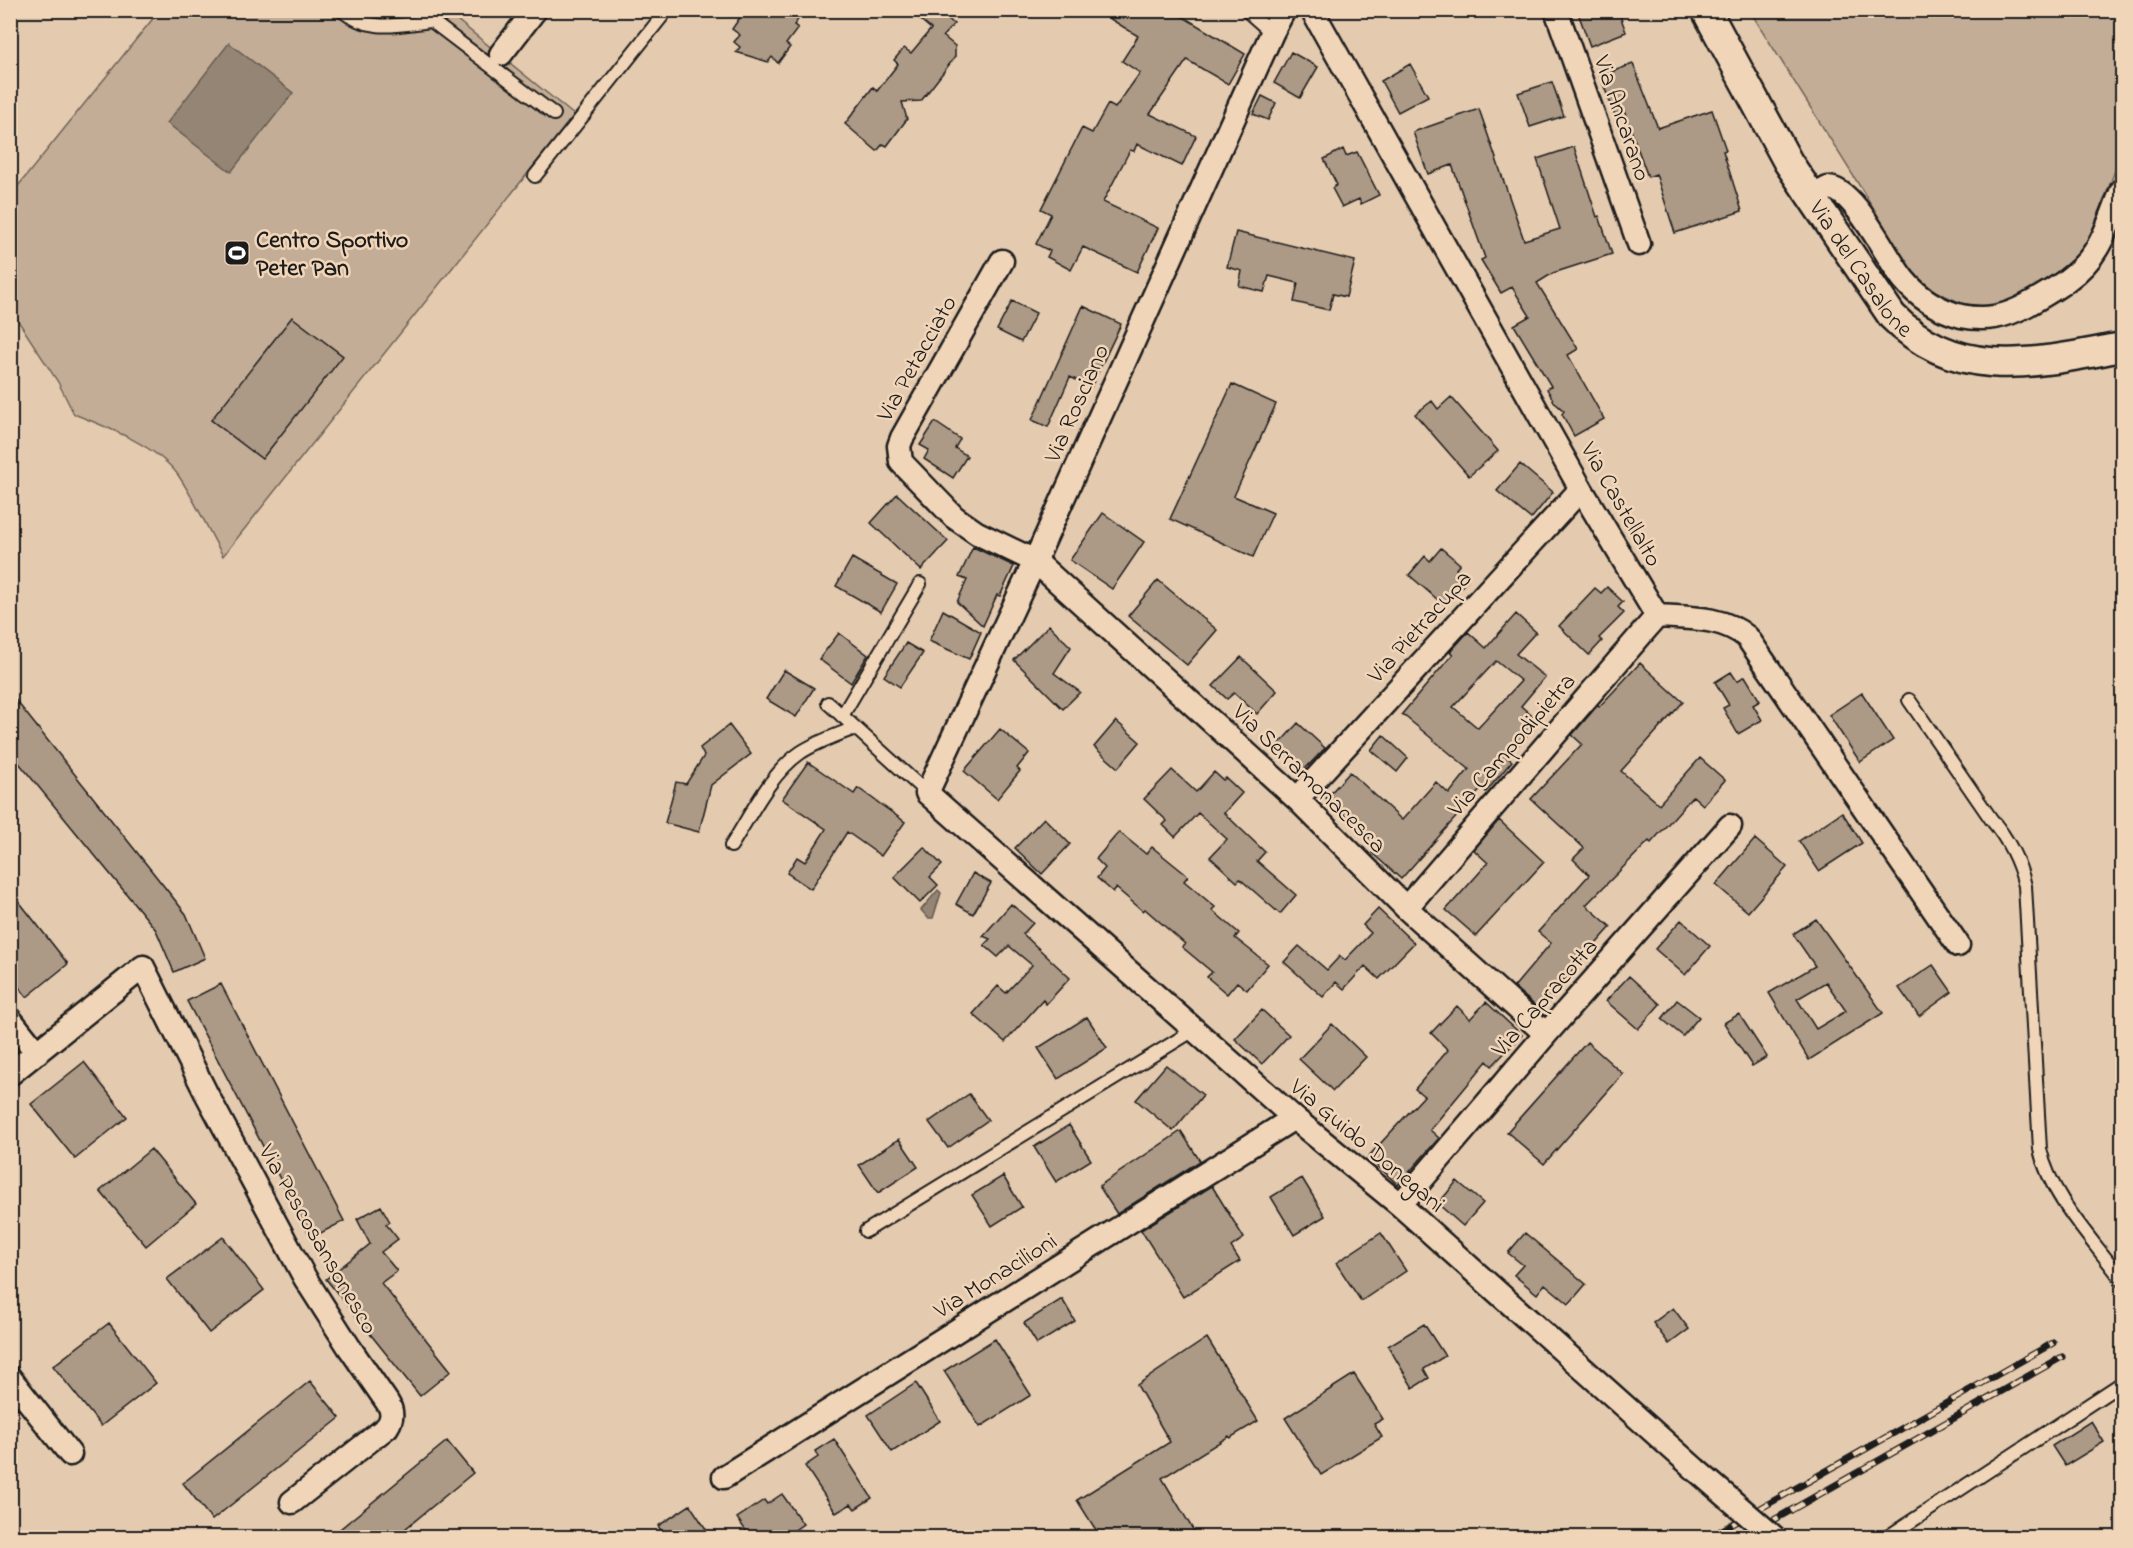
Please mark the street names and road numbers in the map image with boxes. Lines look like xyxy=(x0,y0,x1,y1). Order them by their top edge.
street label: Via Ancarano xyxy=(1582,50,1658,186)
street label: Via del Casalone xyxy=(1798,193,1919,347)
street label: Via Petacciato xyxy=(869,290,967,429)
street label: Via Rosciano xyxy=(1036,339,1120,470)
street label: Via Castellalto xyxy=(1570,436,1670,574)
street label: Via Pietracupa xyxy=(1360,563,1481,693)
street label: Via Campodipietra xyxy=(1440,666,1585,826)
street label: Via Serramonacesca xyxy=(1222,696,1393,863)
street label: Via Capracotta xyxy=(1484,931,1608,1067)
street label: Via Guido Donegani xyxy=(1280,1071,1452,1222)
street label: Via Pescosansonesco xyxy=(248,1138,385,1342)
street label: Via Monacilioni xyxy=(927,1225,1065,1329)

